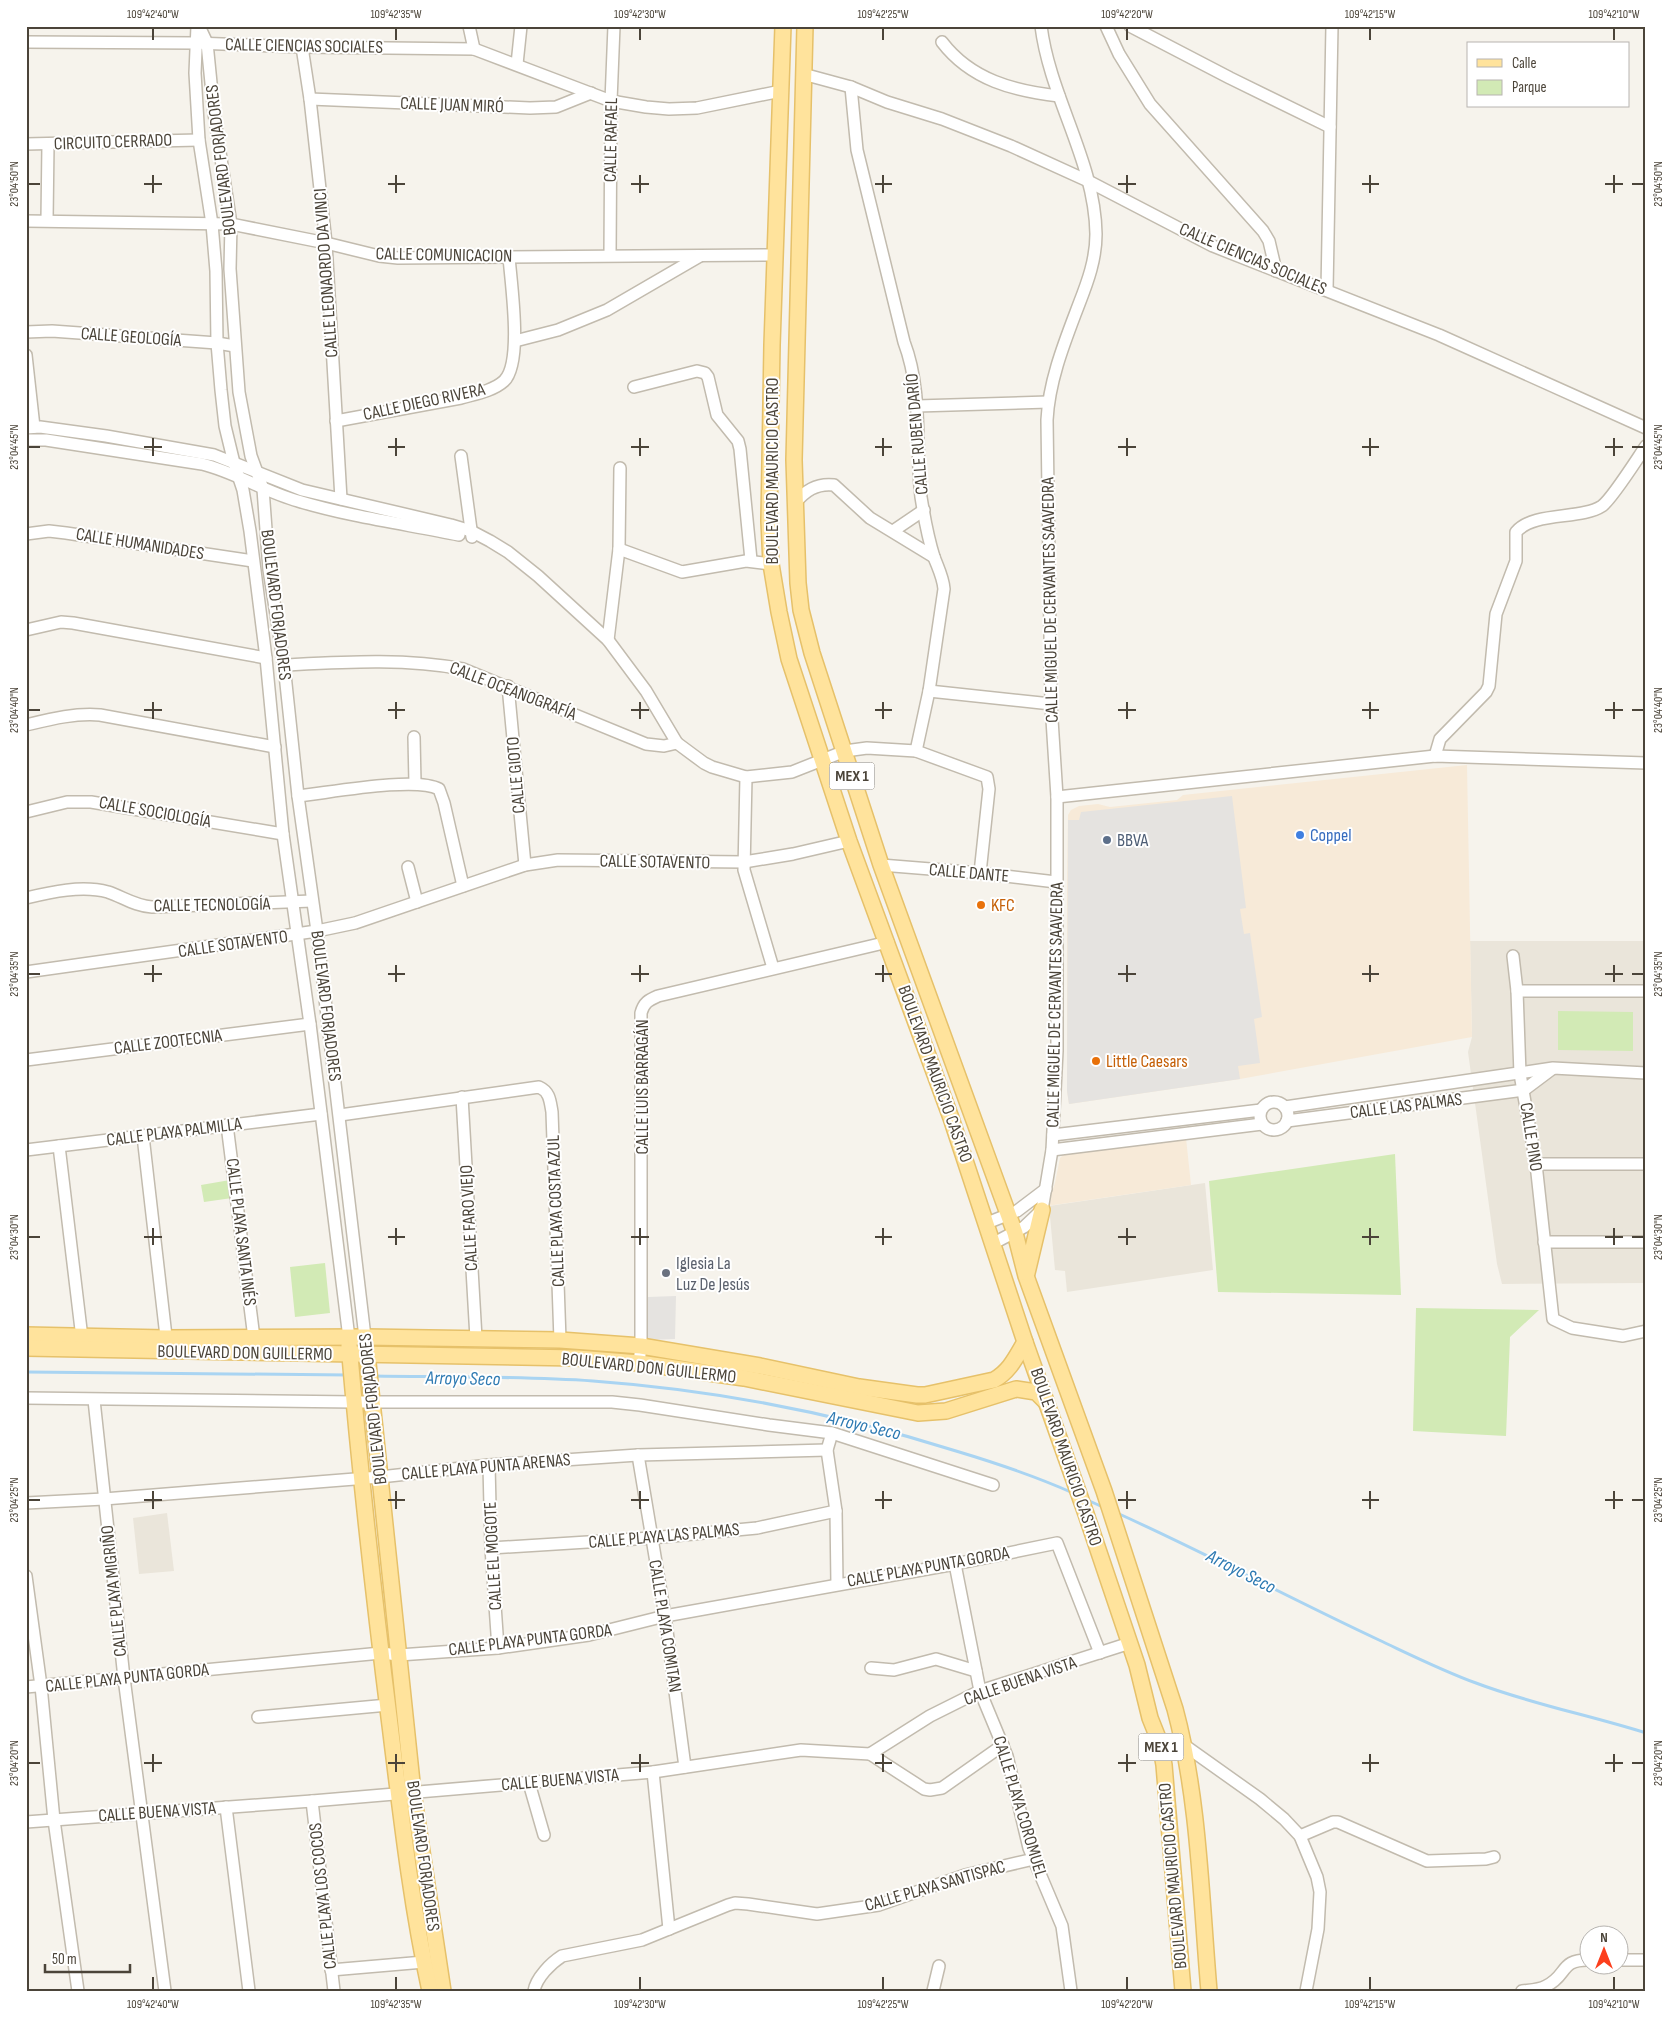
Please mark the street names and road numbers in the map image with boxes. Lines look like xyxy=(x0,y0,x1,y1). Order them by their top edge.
street label: CALLE CIENCIAS SOCIALES xyxy=(225,34,383,58)
street label: BOULEVARD FORJADORES xyxy=(201,83,241,237)
street label: CALLE JUAN MIRÓ xyxy=(400,93,504,117)
street label: CALLE RAFAEL xyxy=(600,97,622,182)
street label: CIRCUITO CERRADO xyxy=(53,129,173,155)
street label: CALLE LEONAORDO DA VINCI xyxy=(310,188,342,358)
street label: CALLE CIENCIAS SOCIALES xyxy=(1176,218,1330,300)
street label: CALLE COMUNICACION xyxy=(375,243,513,267)
street label: CALLE GEOLOGÍA xyxy=(80,323,182,351)
street label: CALLE RUBEN DARÍO xyxy=(901,372,933,496)
street label: BOULEVARD MAURICIO CASTRO xyxy=(762,378,783,564)
street label: CALLE DIEGO RIVERA xyxy=(361,379,487,425)
street label: CALLE MIGUEL DE CERVANTES SAAVEDRA xyxy=(1037,477,1063,723)
street label: CALLE HUMANIDADES xyxy=(74,523,206,565)
street label: BOULEVARD FORJADORES xyxy=(256,528,296,682)
street label: CALLE OCEANOGRAFÍA xyxy=(447,657,580,725)
street label: CALLE GIOTO xyxy=(502,736,530,814)
road number: MEX 1 xyxy=(830,762,874,789)
street label: CALLE SOCIOLOGÍA xyxy=(97,792,213,832)
street label: CALLE SOTAVENTO xyxy=(600,851,710,873)
street label: CALLE DANTE xyxy=(928,859,1010,887)
street label: CALLE MIGUEL DE CERVANTES SAAVEDRA xyxy=(1042,882,1068,1128)
street label: CALLE TECNOLOGÍA xyxy=(153,893,271,917)
street label: CALLE SOTAVENTO xyxy=(177,926,289,962)
street label: BOULEVARD FORJADORES xyxy=(306,929,346,1083)
street label: BOULEVARD MAURICIO CASTRO xyxy=(893,983,977,1165)
street label: CALLE LUIS BARRAGÁN xyxy=(632,1019,653,1155)
street label: CALLE ZOOTECNIA xyxy=(113,1025,223,1059)
street label: CALLE LAS PALMAS xyxy=(1349,1089,1464,1123)
street label: CALLE PINO xyxy=(1515,1101,1547,1173)
street label: CALLE PLAYA PALMILLA xyxy=(105,1113,243,1151)
street label: CALLE PLAYA COSTA AZUL xyxy=(543,1134,569,1287)
street label: CALLE PLAYA SANTA INÉS xyxy=(222,1157,260,1307)
street label: CALLE FARO VIEJO xyxy=(456,1164,482,1272)
street label: BOULEVARD FORJADORES xyxy=(355,1332,391,1486)
street label: BOULEVARD DON GUILLERMO xyxy=(157,1341,333,1365)
street label: BOULEVARD DON GUILLERMO xyxy=(561,1348,737,1388)
street label: BOULEVARD MAURICIO CASTRO xyxy=(1026,1365,1106,1549)
street label: CALLE PLAYA PUNTA ARENAS xyxy=(401,1449,572,1485)
street label: CALLE EL MOGOTE xyxy=(480,1501,506,1611)
street label: CALLE PLAYA LAS PALMAS xyxy=(588,1519,741,1553)
street label: CALLE PLAYA MIGRIÑO xyxy=(97,1524,131,1658)
street label: CALLE PLAYA PUNTA GORDA xyxy=(845,1542,1011,1592)
street label: CALLE PLAYA COMITAN xyxy=(644,1558,686,1694)
street label: CALLE PLAYA PUNTA GORDA xyxy=(447,1620,613,1660)
street label: CALLE BUENA VISTA xyxy=(961,1652,1079,1710)
street label: CALLE PLAYA PUNTA GORDA xyxy=(44,1659,210,1697)
street label: CALLE PLAYA COROMUEL xyxy=(988,1734,1052,1881)
road number: MEX 1 xyxy=(1138,1734,1184,1760)
street label: CALLE BUENA VISTA xyxy=(500,1764,620,1796)
street label: BOULEVARD FORJADORES xyxy=(402,1779,444,1933)
street label: BOULEVARD MAURICIO CASTRO xyxy=(1154,1782,1192,1970)
street label: CALLE BUENA VISTA xyxy=(98,1797,217,1827)
street label: CALLE PLAYA LOS COCOS xyxy=(305,1822,341,1970)
street label: CALLE PLAYA SANTISPAC xyxy=(862,1856,1008,1916)

